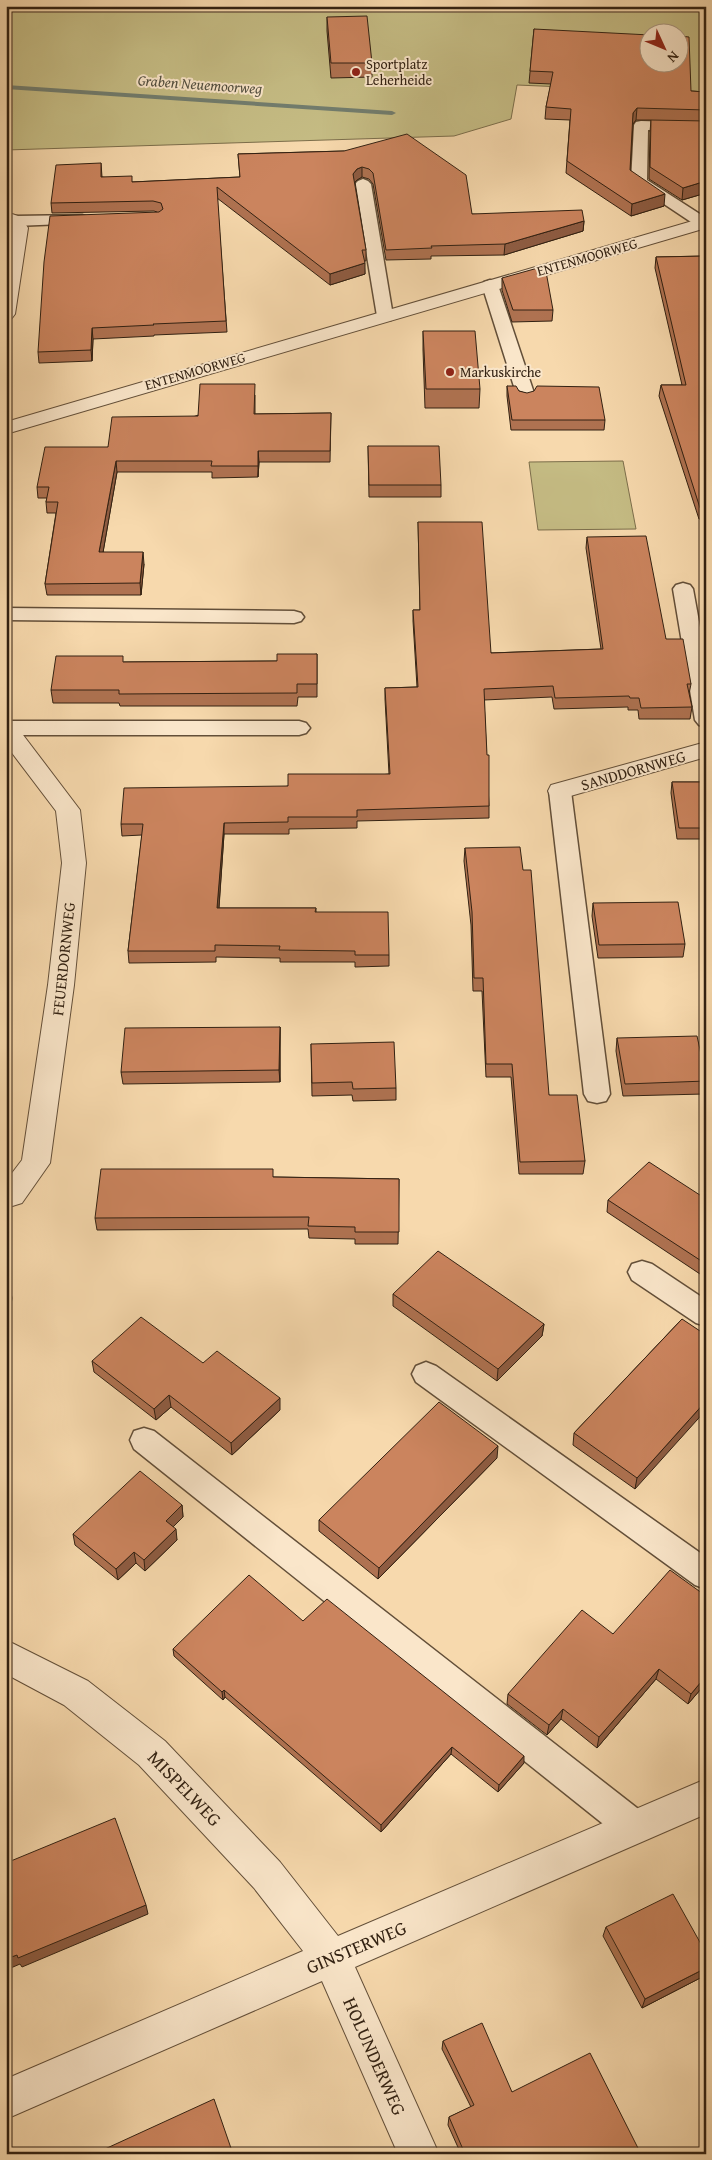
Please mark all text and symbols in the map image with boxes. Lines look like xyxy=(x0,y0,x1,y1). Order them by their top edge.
north arrow xyxy=(640,22,690,72)
text: N xyxy=(662,47,684,68)
place label: Sportplatz Leherheide xyxy=(366,54,432,90)
marker: Sportplatz Leherheide xyxy=(350,66,362,78)
water label: Graben Neuemoorweg xyxy=(137,69,263,99)
street label: ENTENMOORWEG xyxy=(534,233,640,281)
street label: ENTENMOORWEG xyxy=(142,347,248,395)
place label: Markuskirche xyxy=(460,362,542,382)
marker: Markuskirche xyxy=(444,366,456,378)
street label: SANDDORNWEG xyxy=(578,743,689,796)
street label: FEUERDORNWEG xyxy=(45,901,81,1017)
street label: MISPELWEG xyxy=(142,1744,228,1832)
street label: GINSTERWEG xyxy=(302,1913,410,1981)
street label: HOLUNDERWEG xyxy=(336,1992,414,2120)

